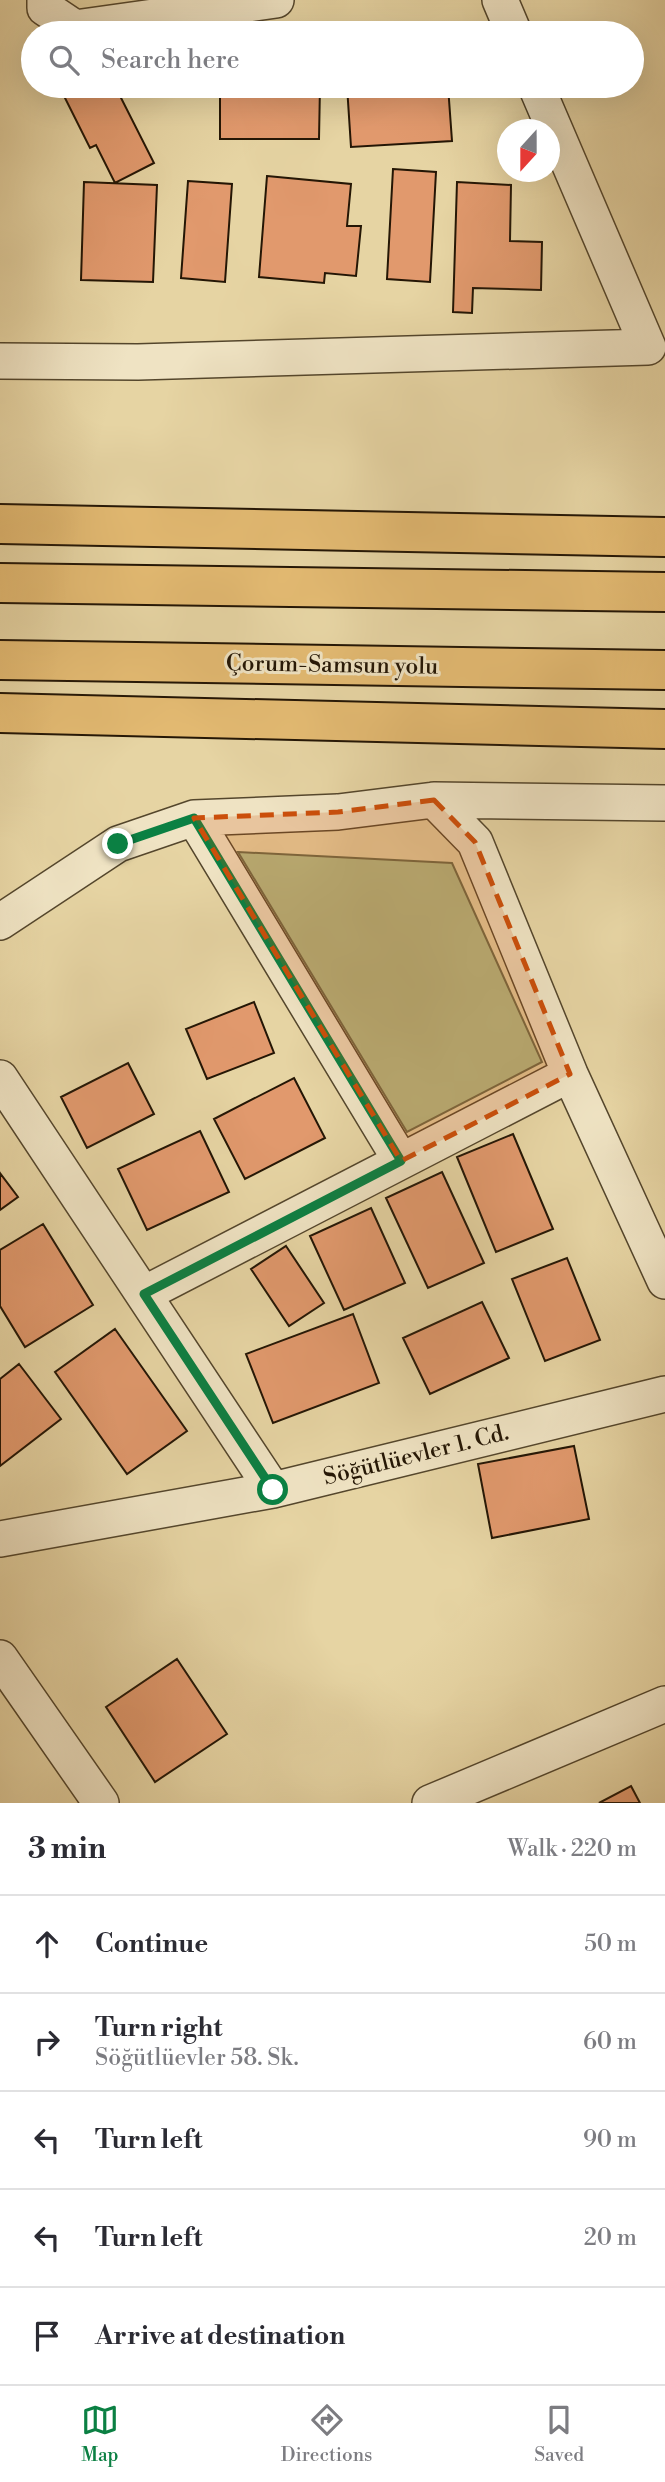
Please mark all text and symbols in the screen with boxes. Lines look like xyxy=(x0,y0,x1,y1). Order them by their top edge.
search box xyxy=(21,21,644,98)
icon: search xyxy=(45,41,83,79)
text: Search here xyxy=(101,44,240,76)
north arrow xyxy=(497,119,560,182)
street label: Çorum-Samsun yolu xyxy=(226,649,438,681)
route end xyxy=(102,828,133,859)
street label: Söğütlüevler 1. Cd. xyxy=(321,1418,511,1492)
route start xyxy=(257,1474,288,1505)
text: 3 min xyxy=(28,1830,106,1868)
text: Walk · 220 m xyxy=(508,1835,637,1863)
icon: ahead xyxy=(28,1925,66,1963)
text: Continue xyxy=(95,1928,208,1960)
text: 50 m xyxy=(584,1930,637,1958)
text: Turn right xyxy=(95,2012,223,2044)
icon: right xyxy=(28,2023,66,2061)
text: 60 m xyxy=(583,2028,637,2056)
text: Söğütlüevler 58. Sk. xyxy=(95,2044,299,2072)
icon: left xyxy=(28,2121,66,2159)
text: Turn left xyxy=(95,2124,203,2156)
text: 90 m xyxy=(583,2126,637,2154)
icon: left xyxy=(28,2219,66,2257)
text: Turn left xyxy=(95,2222,203,2254)
text: 20 m xyxy=(584,2224,637,2252)
icon: arrive xyxy=(28,2317,66,2355)
text: Arrive at destination xyxy=(95,2320,345,2352)
tab: Map xyxy=(81,2401,119,2467)
tab: Directions xyxy=(281,2401,372,2467)
tab: Saved xyxy=(534,2401,584,2467)

